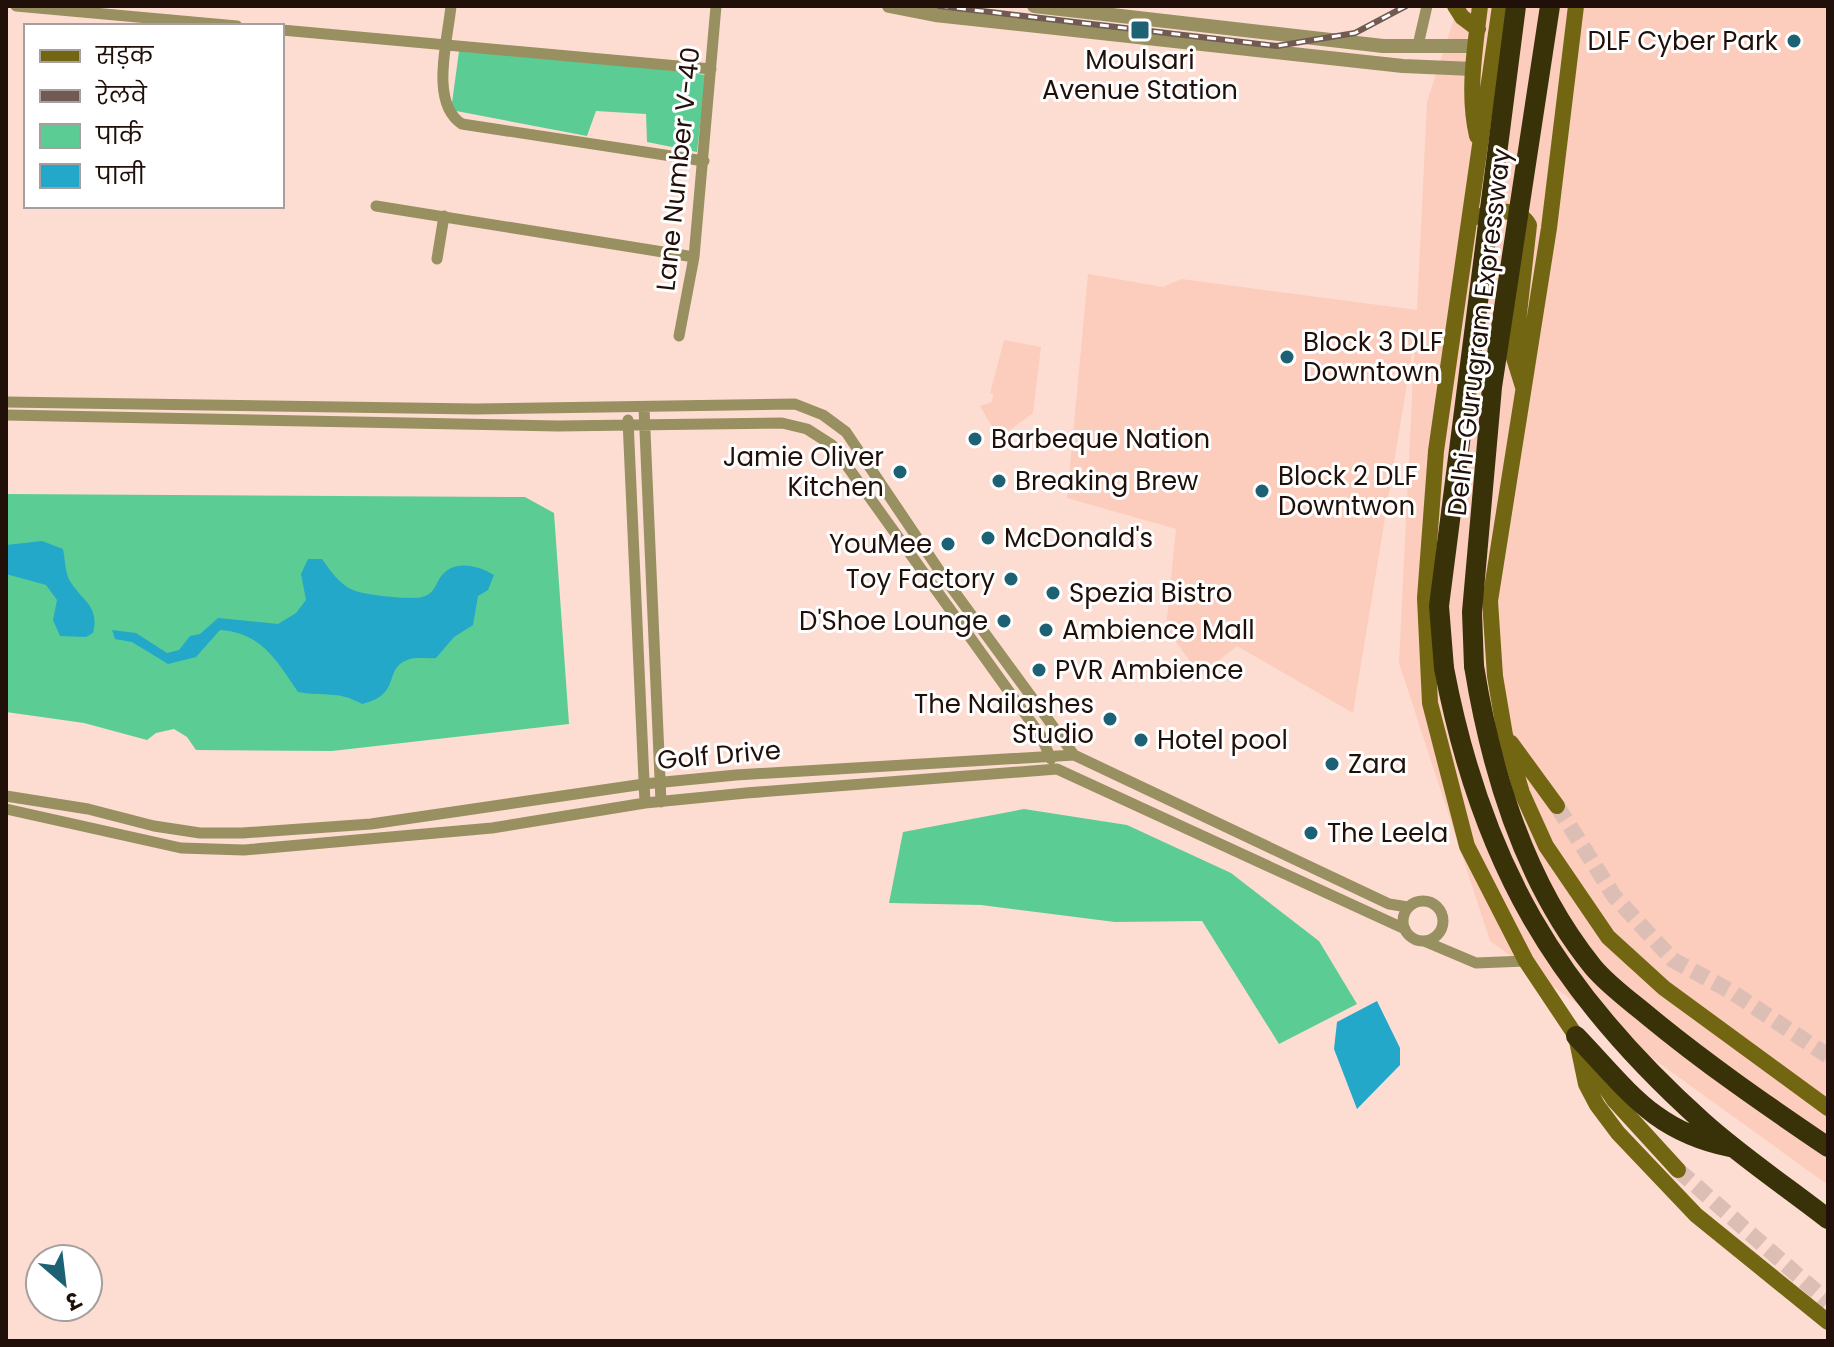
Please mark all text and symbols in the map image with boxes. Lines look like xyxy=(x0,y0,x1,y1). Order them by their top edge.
marker: Moulsari Avenue Station xyxy=(1129,19,1151,41)
place label: DLF Cyber Park xyxy=(1588,23,1779,59)
legend xyxy=(24,24,284,208)
marker: DLF Cyber Park xyxy=(1785,32,1803,50)
text: सड़क xyxy=(95,39,154,72)
place label: Moulsari Avenue Station xyxy=(1042,42,1238,108)
street label: Lane Number V-40 xyxy=(647,45,709,293)
text: रेलवे xyxy=(95,79,148,112)
text: पार्क xyxy=(95,119,144,152)
street label: Delhi-Gurugram Expressway xyxy=(1439,146,1519,518)
text: पानी xyxy=(95,159,146,192)
place label: Block 3 DLF Downtown xyxy=(1303,324,1443,390)
marker: Block 3 DLF Downtown xyxy=(1278,348,1296,366)
place label: Barbeque Nation xyxy=(991,421,1210,457)
marker: Barbeque Nation xyxy=(966,430,984,448)
place label: Jamie Oliver Kitchen xyxy=(723,439,884,505)
place label: Block 2 DLF Downtwon xyxy=(1278,458,1418,524)
marker: Jamie Oliver Kitchen xyxy=(891,463,909,481)
place label: Breaking Brew xyxy=(1015,463,1198,499)
marker: Breaking Brew xyxy=(990,472,1008,490)
marker: Block 2 DLF Downtwon xyxy=(1253,482,1271,500)
place label: McDonald's xyxy=(1004,520,1153,556)
place label: YouMee xyxy=(829,526,932,562)
marker: McDonald's xyxy=(979,529,997,547)
marker: YouMee xyxy=(939,535,957,553)
place label: Toy Factory xyxy=(846,561,995,597)
marker: Toy Factory xyxy=(1002,570,1020,588)
place label: Spezia Bistro xyxy=(1069,575,1232,611)
marker: Spezia Bistro xyxy=(1044,584,1062,602)
place label: D'Shoe Lounge xyxy=(799,603,988,639)
marker: D'Shoe Lounge xyxy=(995,612,1013,630)
place label: Ambience Mall xyxy=(1062,612,1255,648)
marker: Ambience Mall xyxy=(1037,621,1055,639)
place label: PVR Ambience xyxy=(1055,652,1243,688)
marker: PVR Ambience xyxy=(1030,661,1048,679)
place label: The Nailashes Studio xyxy=(914,686,1094,752)
marker: The Nailashes Studio xyxy=(1101,710,1119,728)
place label: Hotel pool xyxy=(1157,722,1288,758)
marker: Hotel pool xyxy=(1132,731,1150,749)
street label: Golf Drive xyxy=(656,732,782,778)
place label: Zara xyxy=(1348,746,1407,782)
marker: Zara xyxy=(1323,755,1341,773)
place label: The Leela xyxy=(1327,815,1448,851)
marker: The Leela xyxy=(1302,824,1320,842)
north arrow xyxy=(24,1243,104,1323)
text: उ xyxy=(60,1283,87,1317)

